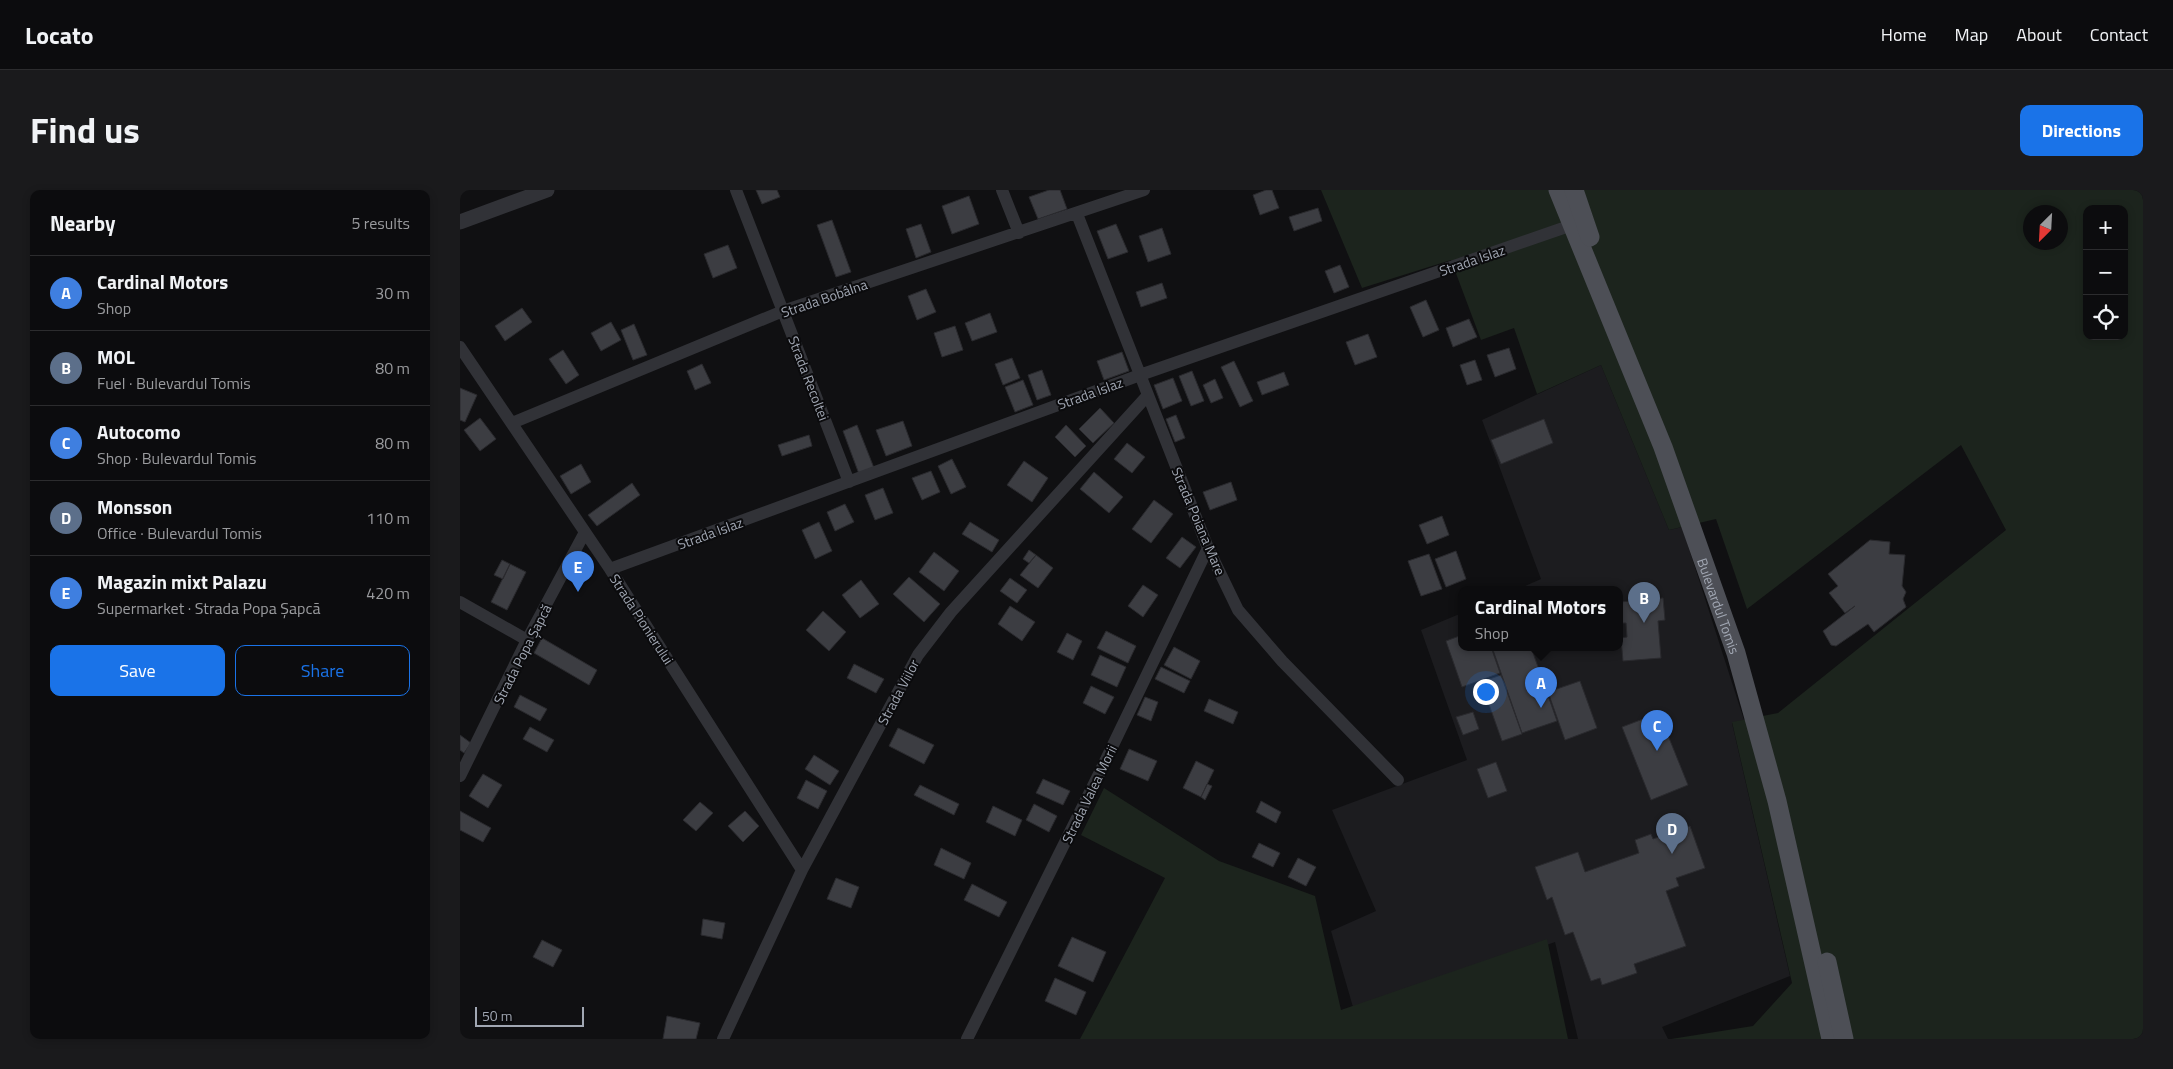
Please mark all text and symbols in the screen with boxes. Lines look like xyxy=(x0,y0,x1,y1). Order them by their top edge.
text: Locato xyxy=(25,17,94,53)
text: Home xyxy=(1881,21,1927,48)
text: Map xyxy=(1955,21,1988,48)
text: About xyxy=(2016,21,2062,48)
text: Contact xyxy=(2090,21,2148,48)
text: Find us xyxy=(30,103,140,157)
button: Directions xyxy=(2020,105,2143,156)
north arrow xyxy=(2023,205,2068,250)
map controls xyxy=(2083,205,2128,340)
button: + xyxy=(2083,205,2128,250)
text: Nearby xyxy=(50,207,115,239)
text: 5 results xyxy=(351,211,410,235)
street label: Strada Islaz xyxy=(1436,239,1508,281)
button: − xyxy=(2083,250,2128,295)
text: Cardinal Motors xyxy=(97,267,228,296)
street label: Strada Bobâlna xyxy=(778,273,870,323)
text: A xyxy=(61,281,71,305)
text: 30 m xyxy=(375,281,410,305)
button: locate xyxy=(2083,295,2128,340)
text: Shop xyxy=(97,296,131,320)
street label: Strada Recoltei xyxy=(783,333,835,423)
text: MOL xyxy=(97,342,135,371)
text: B xyxy=(61,356,71,380)
text: 80 m xyxy=(375,356,410,380)
text: Fuel · Bulevardul Tomis xyxy=(97,371,251,395)
street label: Strada Islaz xyxy=(1054,371,1126,415)
text: Autocomo xyxy=(97,417,181,446)
text: C xyxy=(62,431,70,455)
text: 80 m xyxy=(375,431,410,455)
text: Shop · Bulevardul Tomis xyxy=(97,446,256,470)
street label: Strada Poiana Mare xyxy=(1167,464,1231,578)
text: Monsson xyxy=(97,492,172,521)
text: D xyxy=(61,506,71,530)
text: 110 m xyxy=(366,506,410,530)
street label: Strada Islaz xyxy=(674,511,746,555)
text: Office · Bulevardul Tomis xyxy=(97,521,262,545)
pin: E xyxy=(562,551,594,592)
street label: Bulevardul Tomis xyxy=(1693,555,1746,657)
text: Magazin mixt Palazu xyxy=(97,567,267,596)
street label: Strada Pionierului xyxy=(605,570,679,668)
text: E xyxy=(62,581,70,605)
text: 420 m xyxy=(366,581,410,605)
pin: B xyxy=(1628,582,1660,623)
popup xyxy=(1458,586,1623,651)
text: Cardinal Motors xyxy=(1475,592,1606,621)
text: Supermarket · Strada Popa Șapcă xyxy=(97,596,320,620)
street label: Strada Popa Șapcă xyxy=(488,600,556,708)
text: Shop xyxy=(1475,621,1509,645)
button: Save xyxy=(50,645,225,696)
button: Share xyxy=(235,645,410,696)
street label: Strada Viilor xyxy=(872,655,924,728)
pin: A xyxy=(1525,667,1557,708)
your location xyxy=(1473,679,1499,705)
pin: C xyxy=(1641,710,1673,751)
street label: Strada Valea Morii xyxy=(1056,741,1122,847)
pin: D xyxy=(1656,813,1688,854)
scale bar xyxy=(475,1004,584,1027)
text: 50 m xyxy=(482,1005,512,1026)

